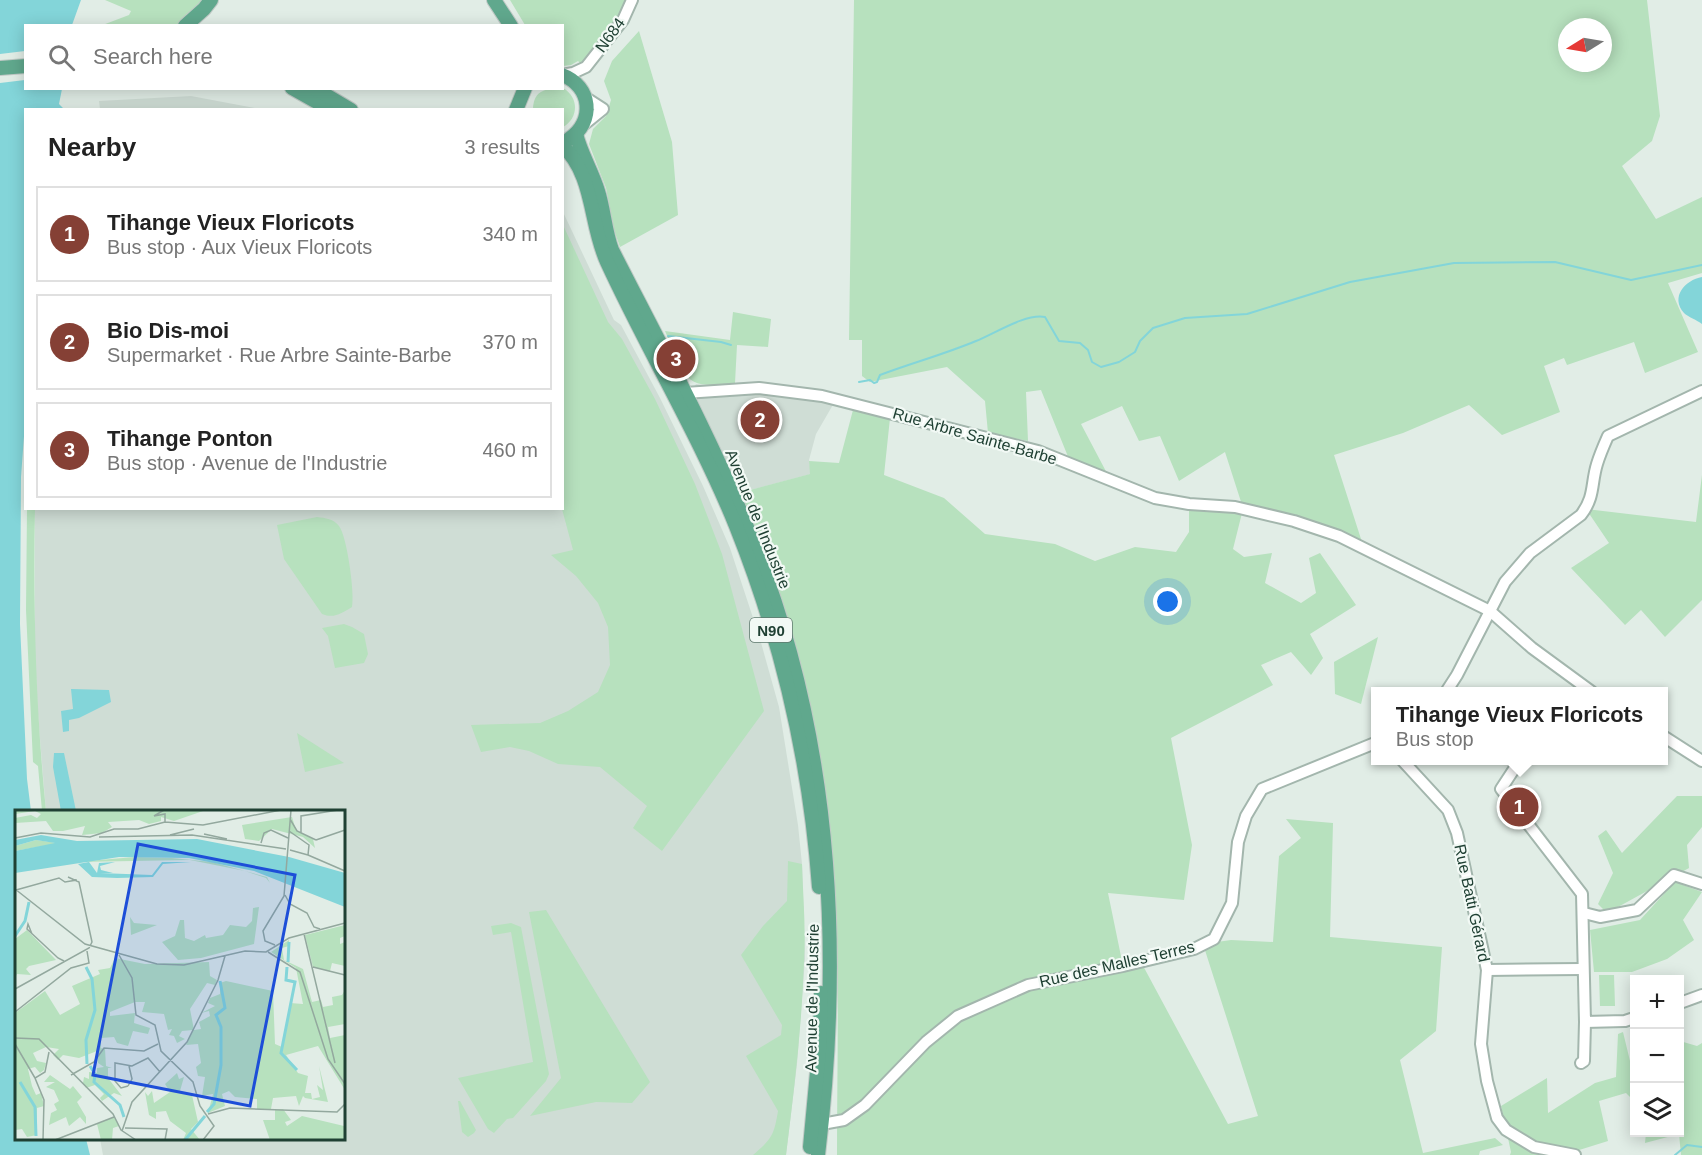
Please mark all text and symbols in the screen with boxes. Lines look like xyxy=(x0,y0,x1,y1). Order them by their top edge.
street label: N684 xyxy=(592,14,628,55)
north arrow xyxy=(1558,18,1612,72)
search box xyxy=(24,24,564,90)
icon: search xyxy=(45,41,78,74)
text: Search here xyxy=(93,44,213,69)
text: Nearby xyxy=(48,132,136,162)
text: 3 results xyxy=(464,136,540,158)
text: Tihange Vieux Floricots xyxy=(107,210,354,235)
text: 1 xyxy=(64,223,75,245)
text: 340 m xyxy=(482,223,538,245)
text: Bus stop · Aux Vieux Floricots xyxy=(107,236,372,258)
text: Bio Dis-moi xyxy=(107,318,229,343)
text: 2 xyxy=(64,331,75,353)
text: 370 m xyxy=(482,331,538,353)
pin: 3 xyxy=(656,336,696,382)
text: Supermarket · Rue Arbre Sainte-Barbe xyxy=(107,344,452,366)
pin: 2 xyxy=(740,398,780,442)
street label: Rue Arbre Sainte-Barbe xyxy=(891,404,1059,468)
text: Tihange Ponton xyxy=(107,426,273,451)
text: 3 xyxy=(64,439,75,461)
text: 460 m xyxy=(482,439,538,461)
street label: Avenue de l'Industrie xyxy=(722,447,794,591)
text: Bus stop · Avenue de l'Industrie xyxy=(107,452,387,474)
your location xyxy=(1153,587,1182,616)
road number: N90 xyxy=(750,618,792,642)
popup xyxy=(1371,687,1668,765)
text: Tihange Vieux Floricots xyxy=(1396,702,1643,727)
text: Bus stop xyxy=(1396,728,1474,750)
pin: 1 xyxy=(1500,784,1538,830)
inset map xyxy=(15,810,345,1140)
street label: Rue Batti Gérard xyxy=(1451,843,1493,963)
street label: Avenue de l'Industrie xyxy=(802,923,822,1072)
street label: Rue des Malles Terres xyxy=(1038,938,1196,990)
map controls xyxy=(1630,975,1684,1137)
button: + xyxy=(1630,975,1684,1029)
button: − xyxy=(1630,1029,1684,1083)
button: layers xyxy=(1630,1083,1684,1137)

